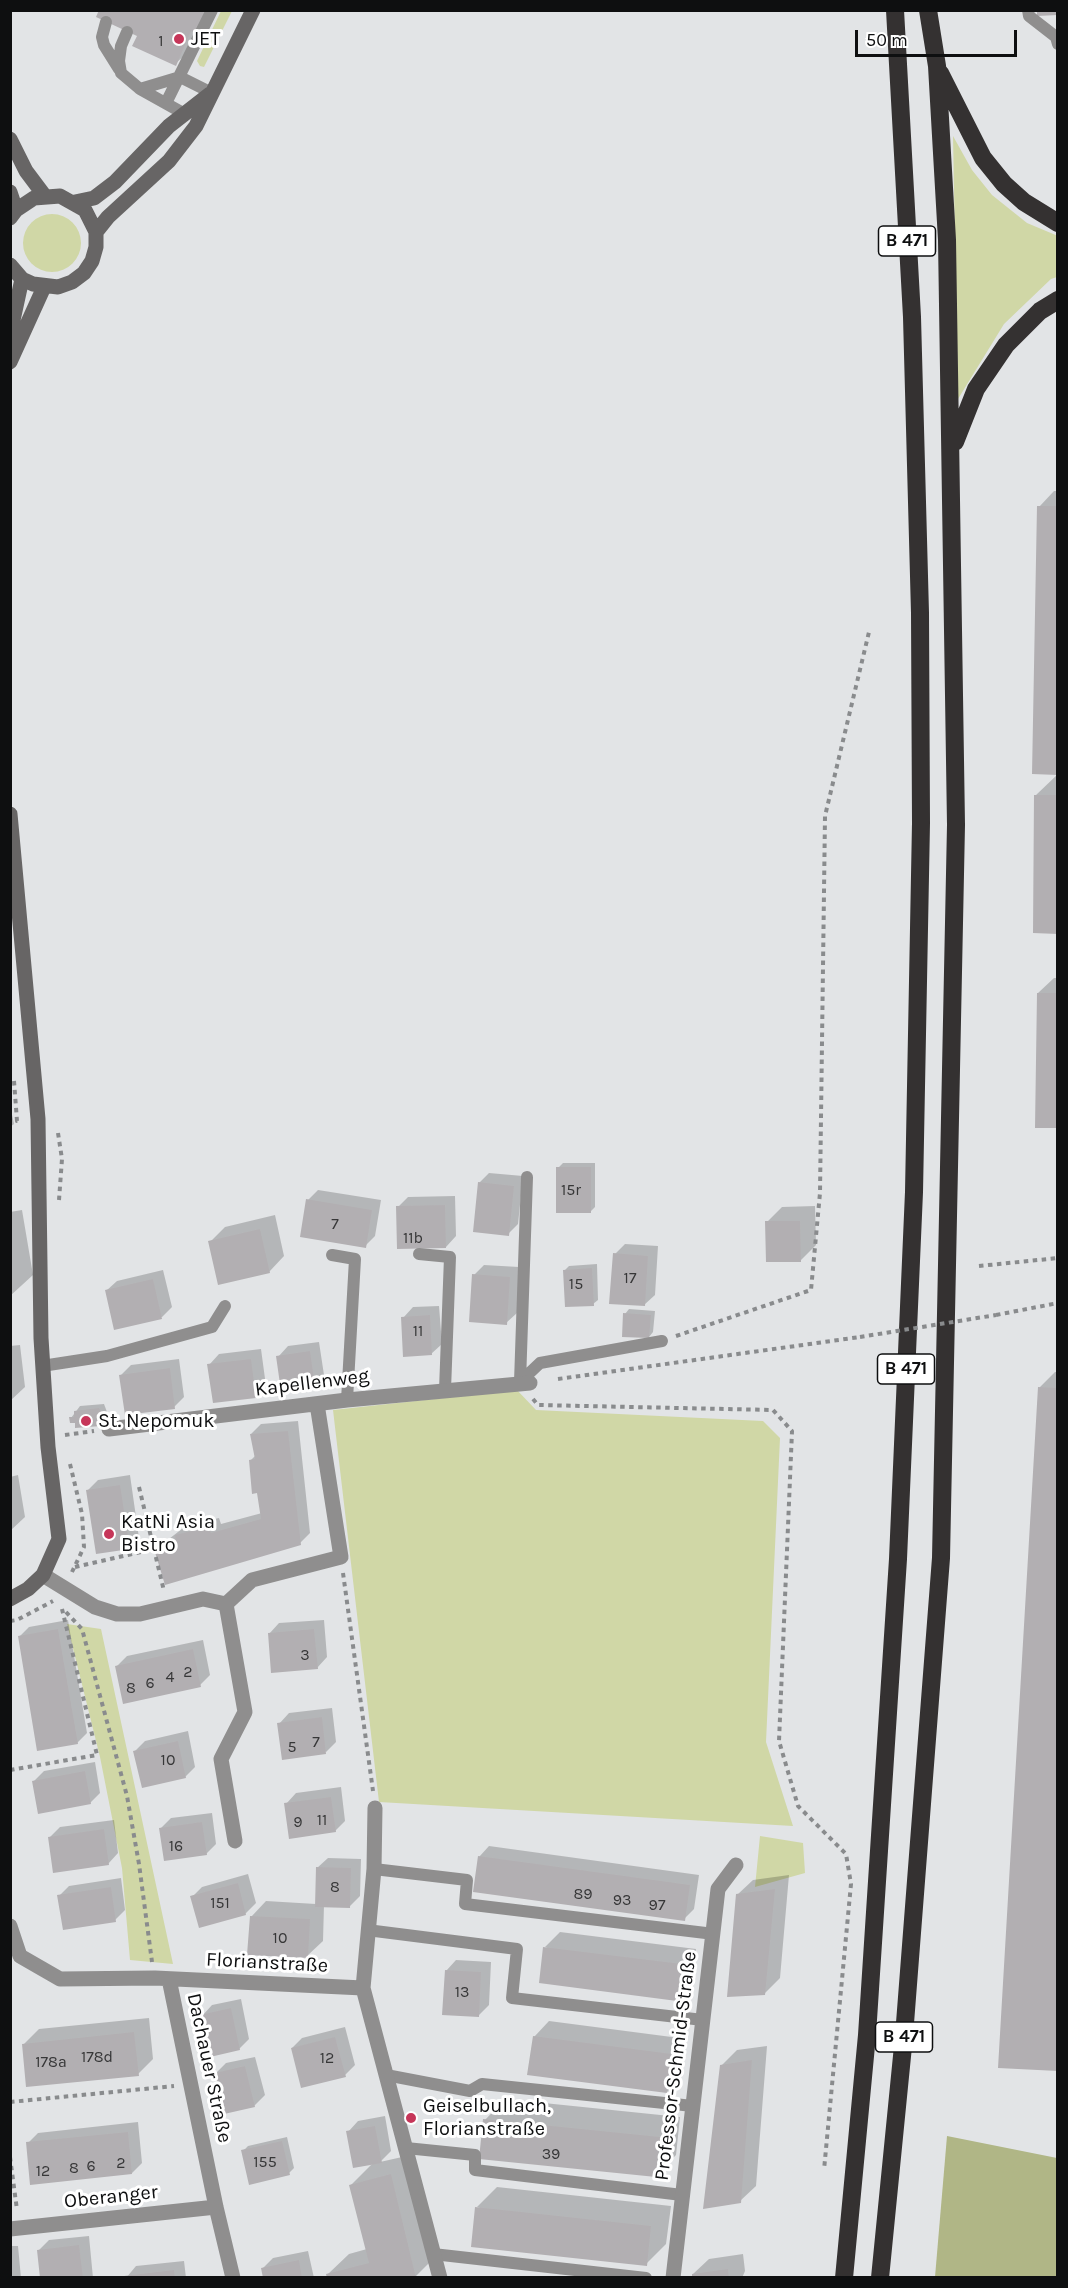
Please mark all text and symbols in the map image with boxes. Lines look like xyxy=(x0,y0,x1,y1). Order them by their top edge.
scale bar xyxy=(858,18,1020,56)
place label: JET xyxy=(191,27,220,51)
text: 50 m xyxy=(866,29,908,51)
house number: 1 xyxy=(158,31,164,51)
marker: JET xyxy=(172,32,186,46)
road number: B 471 xyxy=(878,226,936,256)
house number: 15r xyxy=(561,1180,581,1200)
house number: 7 xyxy=(331,1214,339,1234)
house number: 11b xyxy=(403,1228,423,1248)
house number: 17 xyxy=(624,1268,636,1288)
house number: 15 xyxy=(569,1274,583,1294)
house number: 11 xyxy=(413,1321,423,1341)
road number: B 471 xyxy=(878,1354,934,1384)
street label: Kapellenweg xyxy=(254,1364,370,1402)
place label: St. Nepomuk xyxy=(98,1409,215,1433)
marker: St. Nepomuk xyxy=(79,1414,93,1428)
place label: KatNi Asia Bistro xyxy=(121,1510,215,1557)
marker: KatNi Asia Bistro xyxy=(102,1527,116,1541)
house number: 3 xyxy=(300,1645,310,1665)
house number: 2 xyxy=(183,1662,193,1682)
house number: 4 xyxy=(166,1667,174,1687)
house number: 6 xyxy=(145,1673,155,1693)
house number: 8 xyxy=(126,1678,136,1698)
house number: 7 xyxy=(312,1732,320,1752)
house number: 5 xyxy=(287,1737,297,1757)
house number: 10 xyxy=(161,1750,175,1770)
house number: 11 xyxy=(317,1810,327,1830)
house number: 9 xyxy=(293,1812,303,1832)
house number: 16 xyxy=(169,1836,183,1856)
house number: 8 xyxy=(330,1877,340,1897)
house number: 89 xyxy=(573,1884,593,1904)
house number: 93 xyxy=(613,1890,631,1910)
house number: 151 xyxy=(210,1893,230,1913)
house number: 97 xyxy=(649,1895,665,1915)
house number: 10 xyxy=(273,1928,287,1948)
street label: Florianstraße xyxy=(205,1948,329,1978)
street label: Professor-Schmid-Straße xyxy=(650,1950,702,2182)
house number: 13 xyxy=(455,1982,469,2002)
street label: Dachauer Straße xyxy=(181,1991,237,2145)
road number: B 471 xyxy=(876,2022,932,2052)
house number: 178d xyxy=(81,2047,113,2067)
house number: 12 xyxy=(320,2048,334,2068)
house number: 178a xyxy=(35,2052,67,2072)
place label: Geiselbullach, Florianstraße xyxy=(423,2094,551,2141)
marker: Geiselbullach, Florianstraße xyxy=(404,2111,418,2125)
house number: 39 xyxy=(542,2144,560,2164)
house number: 155 xyxy=(253,2152,277,2172)
house number: 2 xyxy=(116,2153,126,2173)
house number: 6 xyxy=(86,2156,96,2176)
house number: 8 xyxy=(69,2158,79,2178)
house number: 12 xyxy=(36,2161,50,2181)
street label: Oberanger xyxy=(63,2180,159,2214)

